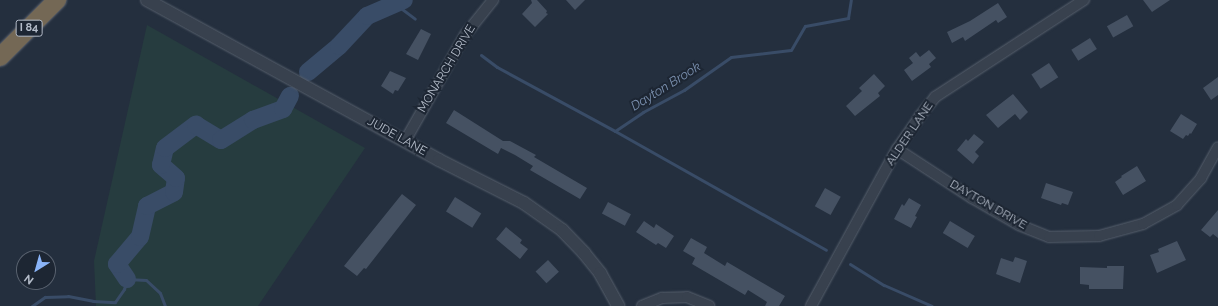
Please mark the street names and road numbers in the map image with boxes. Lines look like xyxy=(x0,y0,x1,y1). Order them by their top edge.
road number: I 84 xyxy=(15,19,43,37)
street label: MONARCH DRIVE xyxy=(415,23,479,115)
street label: ALDER LANE xyxy=(883,99,937,169)
street label: JUDE LANE xyxy=(365,115,429,159)
street label: DAYTON DRIVE xyxy=(947,177,1029,233)

